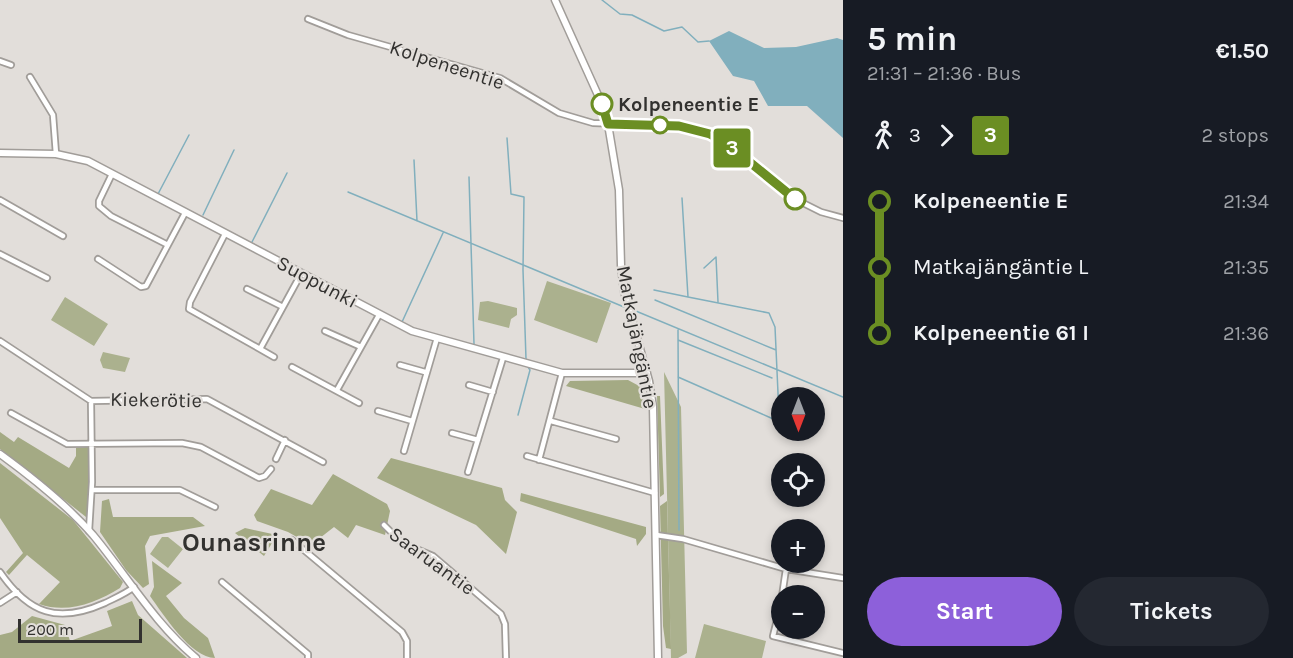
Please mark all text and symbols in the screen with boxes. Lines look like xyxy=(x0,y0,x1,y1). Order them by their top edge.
text: 5 min xyxy=(867,20,957,58)
street label: Kolpeneentie xyxy=(387,36,507,94)
text: €1.50 xyxy=(1216,38,1269,64)
text: 21:31 – 21:36 · Bus xyxy=(867,62,1021,85)
marker: Kolpeneentie E xyxy=(591,93,613,115)
place label: Kolpeneentie E xyxy=(618,93,759,116)
unlabelled marker xyxy=(651,116,669,134)
icon: walk xyxy=(867,119,900,152)
icon: forward xyxy=(930,119,963,152)
text: 3 xyxy=(984,123,997,147)
text: 3 xyxy=(909,124,921,147)
text: 2 stops xyxy=(1202,124,1269,147)
line badge: 3 xyxy=(712,128,752,168)
text: 3 xyxy=(725,136,739,160)
unlabelled marker xyxy=(784,188,806,210)
text: Kolpeneentie E xyxy=(913,188,1068,214)
text: 21:34 xyxy=(1223,190,1269,213)
street label: Suopunki xyxy=(273,251,361,313)
text: Matkajängäntie L xyxy=(913,254,1088,280)
text: 21:35 xyxy=(1223,256,1269,279)
street label: Matkajängäntie xyxy=(612,264,662,410)
text: Kolpeneentie 61 I xyxy=(913,320,1089,346)
text: 21:36 xyxy=(1223,322,1269,345)
north arrow xyxy=(771,387,825,441)
map controls xyxy=(771,387,825,639)
street label: Kiekerötie xyxy=(110,388,202,412)
button: locate xyxy=(771,453,825,507)
button: + xyxy=(771,519,825,573)
street label: Saaruantie xyxy=(385,522,479,600)
district label: Ounasrinne xyxy=(182,527,326,558)
button: Start xyxy=(867,577,1062,646)
button: Tickets xyxy=(1074,577,1269,646)
button: − xyxy=(771,585,825,639)
scale bar xyxy=(18,616,142,644)
text: 200 m xyxy=(27,620,74,639)

